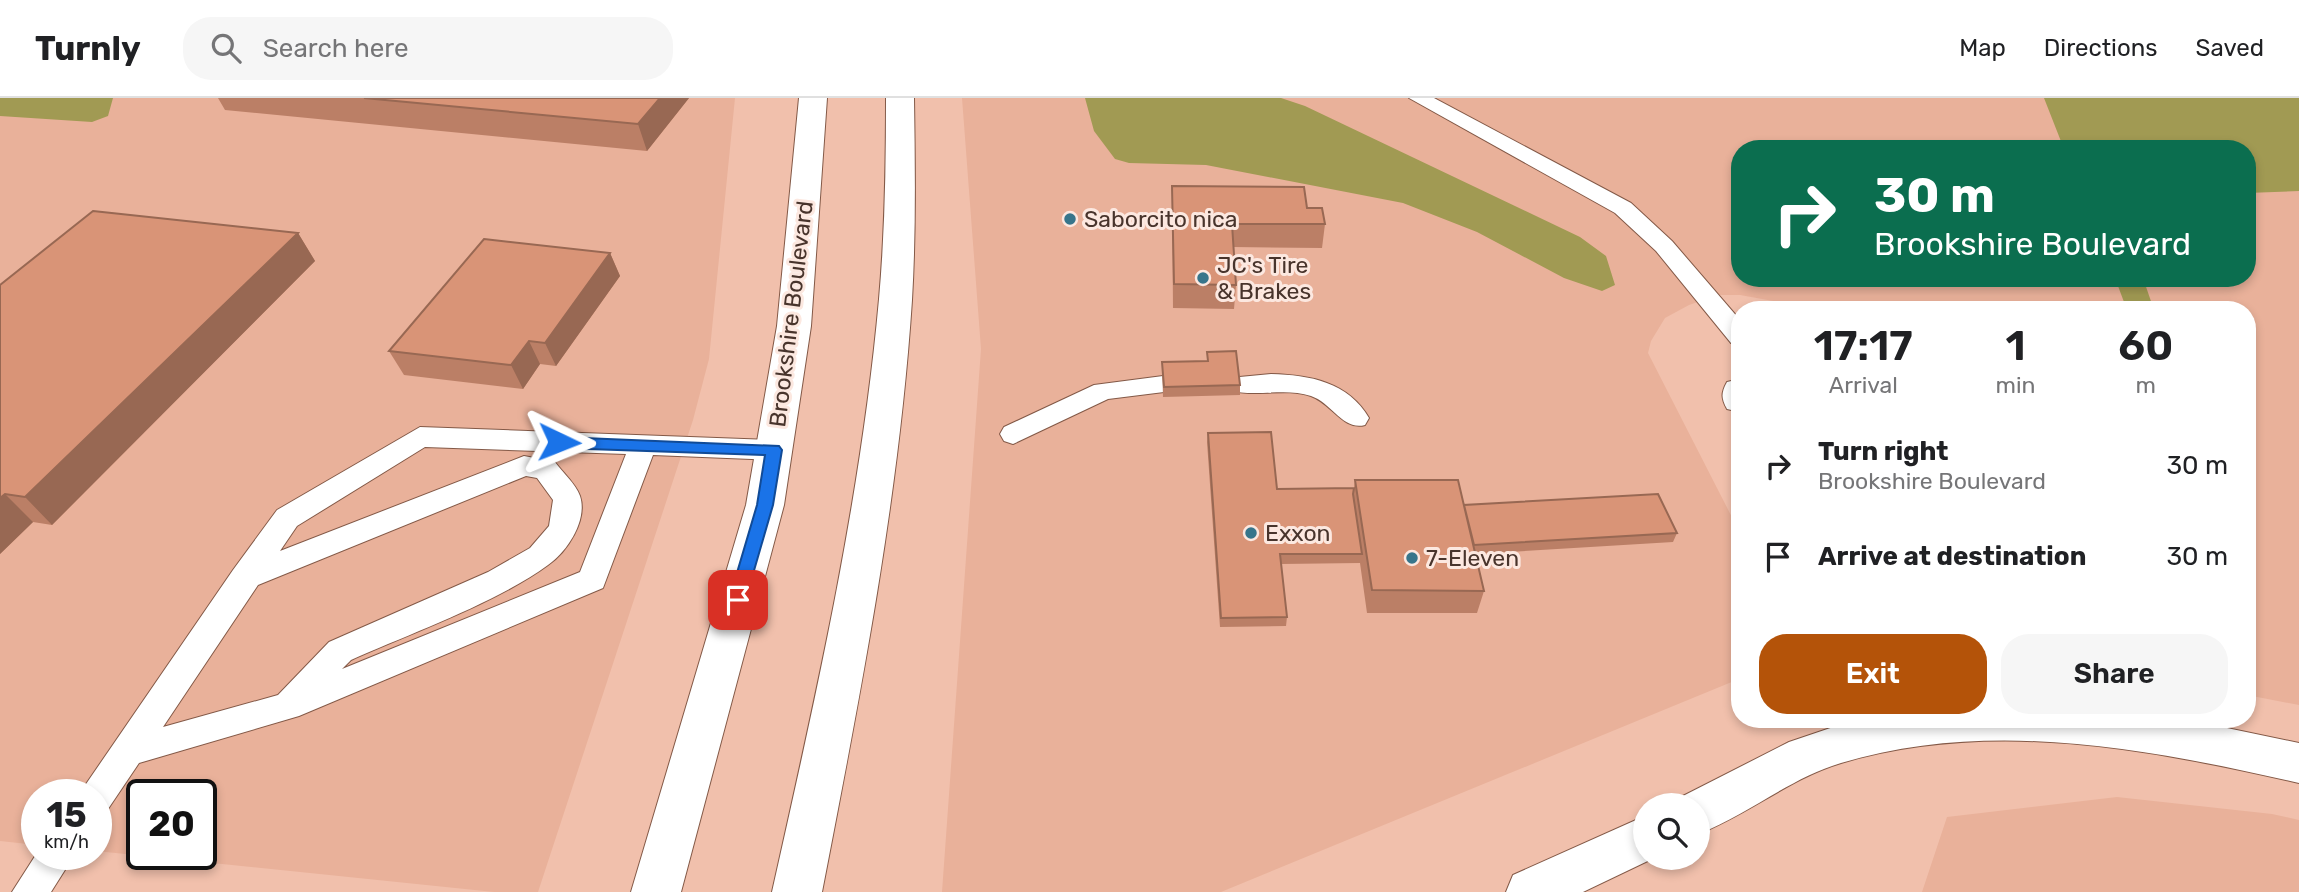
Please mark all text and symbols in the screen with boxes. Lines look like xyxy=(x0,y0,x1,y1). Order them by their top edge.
search box xyxy=(183,17,673,80)
text: Turnly xyxy=(35,29,141,68)
icon: search xyxy=(207,29,245,67)
text: Search here xyxy=(263,33,409,64)
text: Map xyxy=(1959,34,2006,62)
text: Directions xyxy=(2044,34,2157,62)
text: Saved xyxy=(2195,34,2264,62)
text: 30 m xyxy=(1874,166,1995,224)
icon: right xyxy=(1759,168,1850,259)
street label: Brookshire Boulevard xyxy=(763,199,819,429)
place label: Saborcito nica xyxy=(1084,205,1237,233)
marker: Saborcito nica xyxy=(1062,211,1078,227)
text: Brookshire Boulevard xyxy=(1874,225,2191,263)
place label: JC's Tire & Brakes xyxy=(1217,251,1311,305)
marker: JC's Tire & Brakes xyxy=(1195,270,1211,286)
text: 17:17 xyxy=(1814,321,1913,371)
text: 1 xyxy=(2006,321,2026,371)
text: 60 xyxy=(2118,321,2173,371)
text: Arrival xyxy=(1829,371,1898,399)
text: min xyxy=(1996,371,2036,399)
text: m xyxy=(2136,371,2156,399)
position arrow xyxy=(522,405,596,479)
text: Turn right xyxy=(1818,436,1948,467)
icon: right xyxy=(1759,447,1797,485)
text: 30 m xyxy=(2166,450,2228,481)
text: Brookshire Boulevard xyxy=(1818,467,2046,495)
place label: Exxon xyxy=(1265,519,1331,547)
marker: Exxon xyxy=(1243,525,1259,541)
icon: arrive xyxy=(1759,538,1797,576)
text: Arrive at destination xyxy=(1818,541,2086,572)
text: 30 m xyxy=(2166,541,2228,572)
place label: 7-Eleven xyxy=(1426,544,1519,572)
marker: 7-Eleven xyxy=(1404,550,1420,566)
pin xyxy=(708,570,768,630)
icon: arrive xyxy=(719,581,757,619)
button: Exit xyxy=(1759,634,1987,714)
button: Share xyxy=(2001,634,2228,714)
speed limit sign: 20 xyxy=(126,779,217,870)
map controls xyxy=(1633,793,1710,870)
button: search xyxy=(1633,793,1710,870)
text: 15 xyxy=(46,794,87,836)
text: km/h xyxy=(44,831,89,853)

